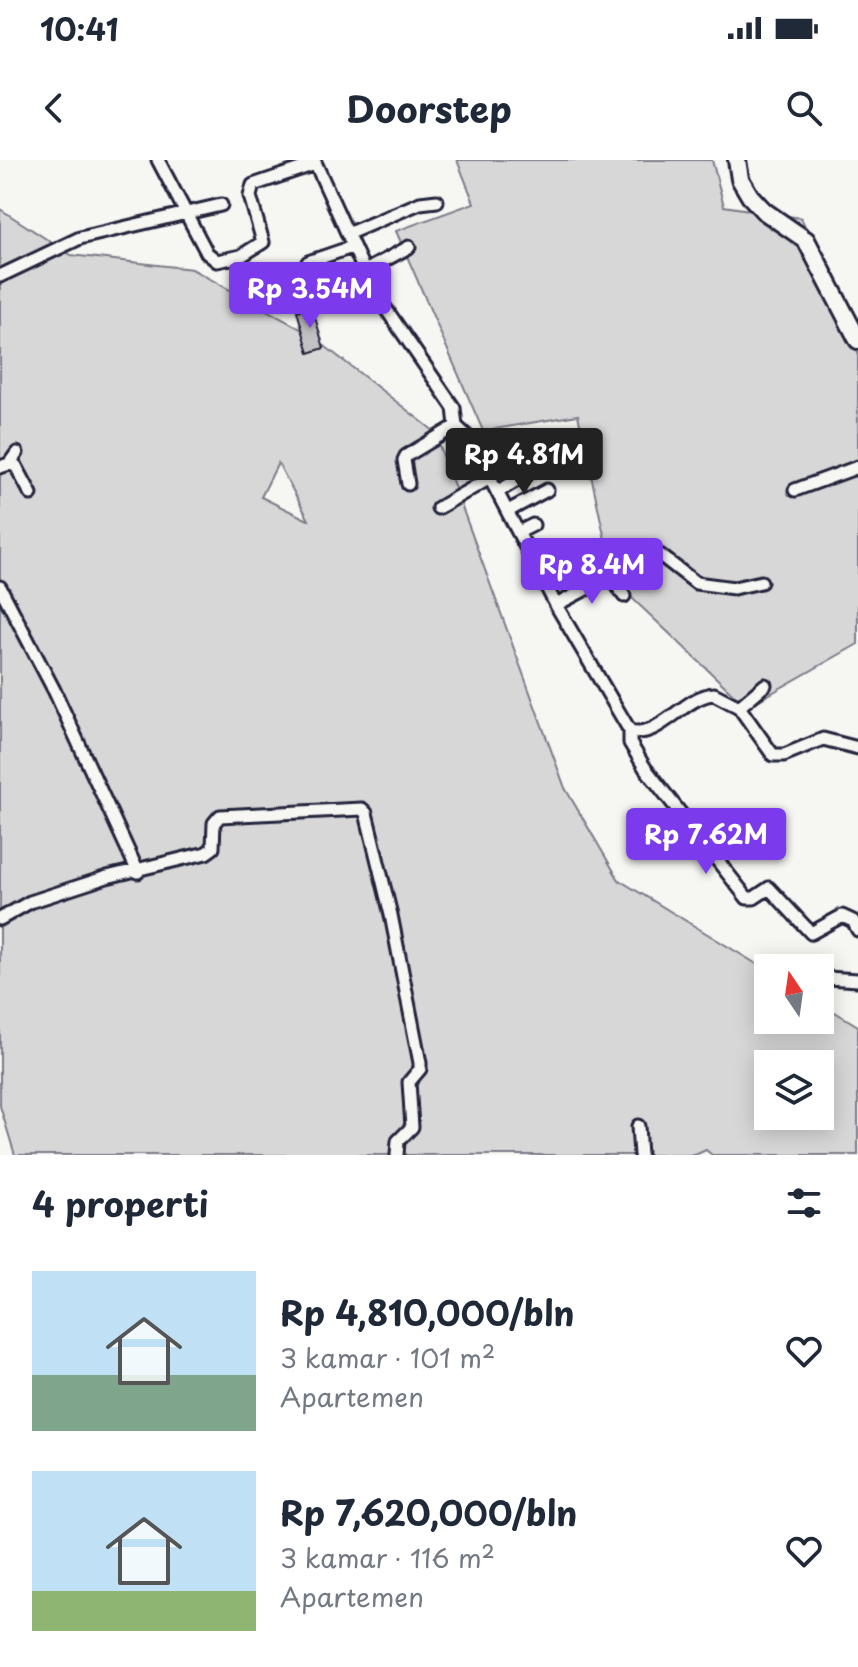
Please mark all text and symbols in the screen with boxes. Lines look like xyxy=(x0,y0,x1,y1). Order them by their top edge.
text: 10:41 xyxy=(40,6,119,51)
text: Doorstep xyxy=(346,81,512,135)
icon: back xyxy=(32,86,76,130)
icon: search xyxy=(782,86,826,130)
pin: Rp 3.54M xyxy=(227,262,393,330)
text: Rp 3.54M xyxy=(247,268,373,307)
pin: Rp 4.81M xyxy=(441,428,607,496)
text: Rp 4.81M xyxy=(464,434,584,473)
pin: Rp 8.4M xyxy=(518,538,666,606)
text: Rp 8.4M xyxy=(539,544,645,583)
pin: Rp 7.62M xyxy=(623,808,789,876)
text: Rp 7.62M xyxy=(644,814,768,853)
north arrow xyxy=(754,954,834,1034)
map controls xyxy=(754,954,834,1130)
button: layers xyxy=(754,1050,834,1130)
text: 4 properti xyxy=(32,1177,208,1229)
icon: filters xyxy=(782,1181,826,1225)
text: Rp 4,810,000/bln xyxy=(280,1286,575,1338)
icon: home xyxy=(96,1303,192,1399)
icon: heart xyxy=(782,1329,826,1373)
text: 3 kamar · 101 m² xyxy=(280,1338,495,1377)
text: Apartemen xyxy=(280,1377,424,1416)
text: Rp 7,620,000/bln xyxy=(280,1486,577,1538)
icon: home xyxy=(96,1503,192,1599)
icon: heart xyxy=(782,1529,826,1573)
text: 3 kamar · 116 m² xyxy=(280,1538,495,1577)
text: Apartemen xyxy=(280,1577,424,1616)

